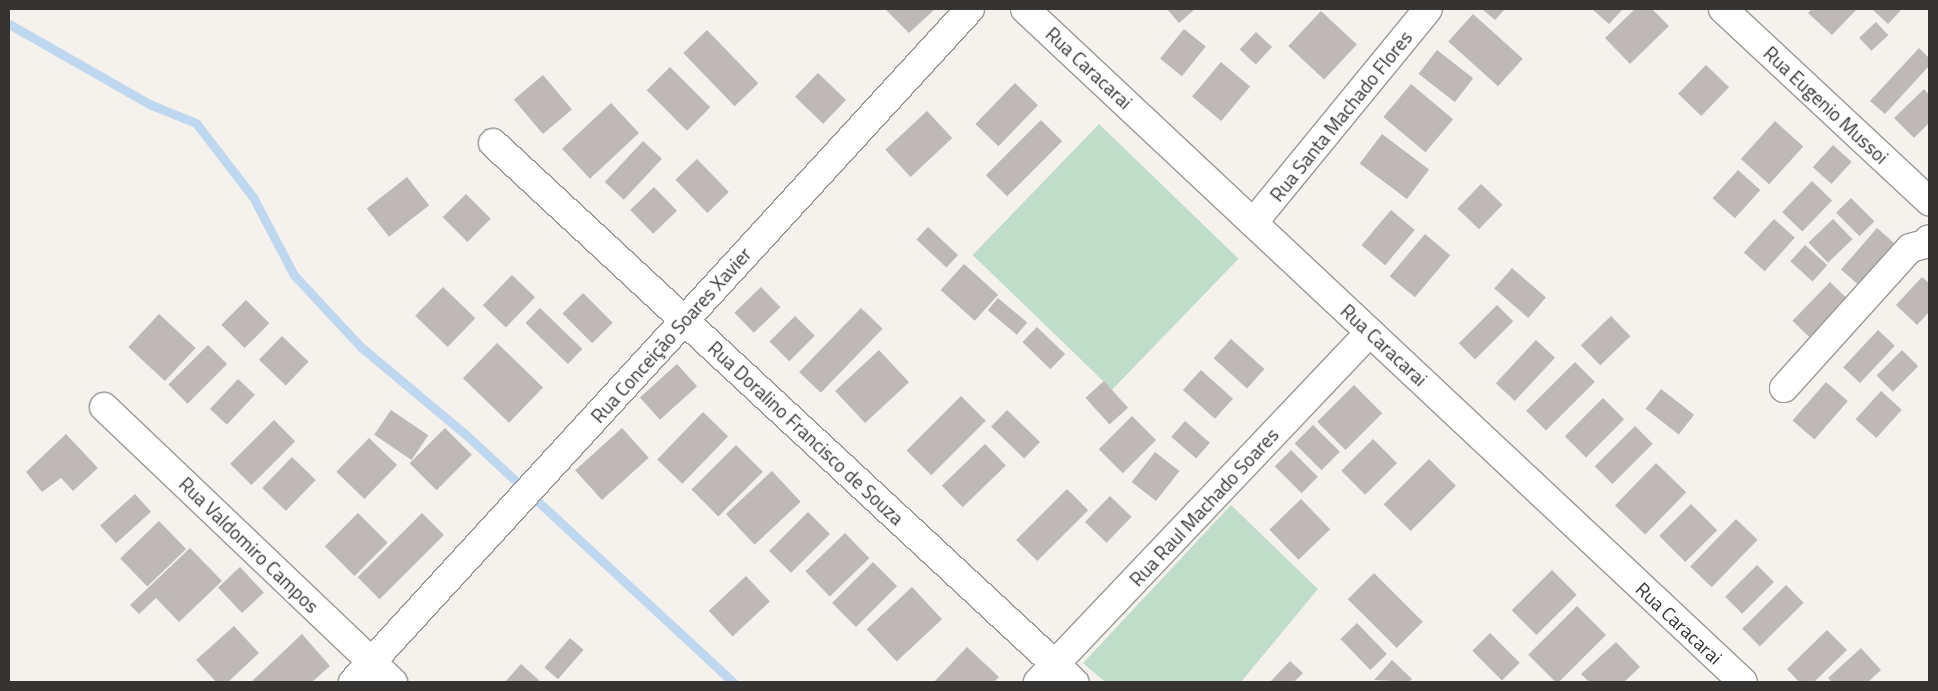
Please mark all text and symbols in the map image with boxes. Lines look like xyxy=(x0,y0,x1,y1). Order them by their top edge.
street label: Rua Caracarai xyxy=(1041,22,1137,114)
street label: Rua Santa Machado Flores xyxy=(1265,26,1417,206)
street label: Rua Eugenio Mussoi xyxy=(1759,42,1893,168)
street label: Rua Conceição Soares Xavier xyxy=(586,243,756,427)
street label: Rua Caracarai xyxy=(1336,299,1432,391)
street label: Rua Doralino Francisco de Souza xyxy=(704,336,908,530)
street label: Rua Raul Machado Soares xyxy=(1125,423,1283,591)
street label: Rua Valdomiro Campos xyxy=(174,472,324,618)
street label: Rua Caracarai xyxy=(1631,577,1727,669)

